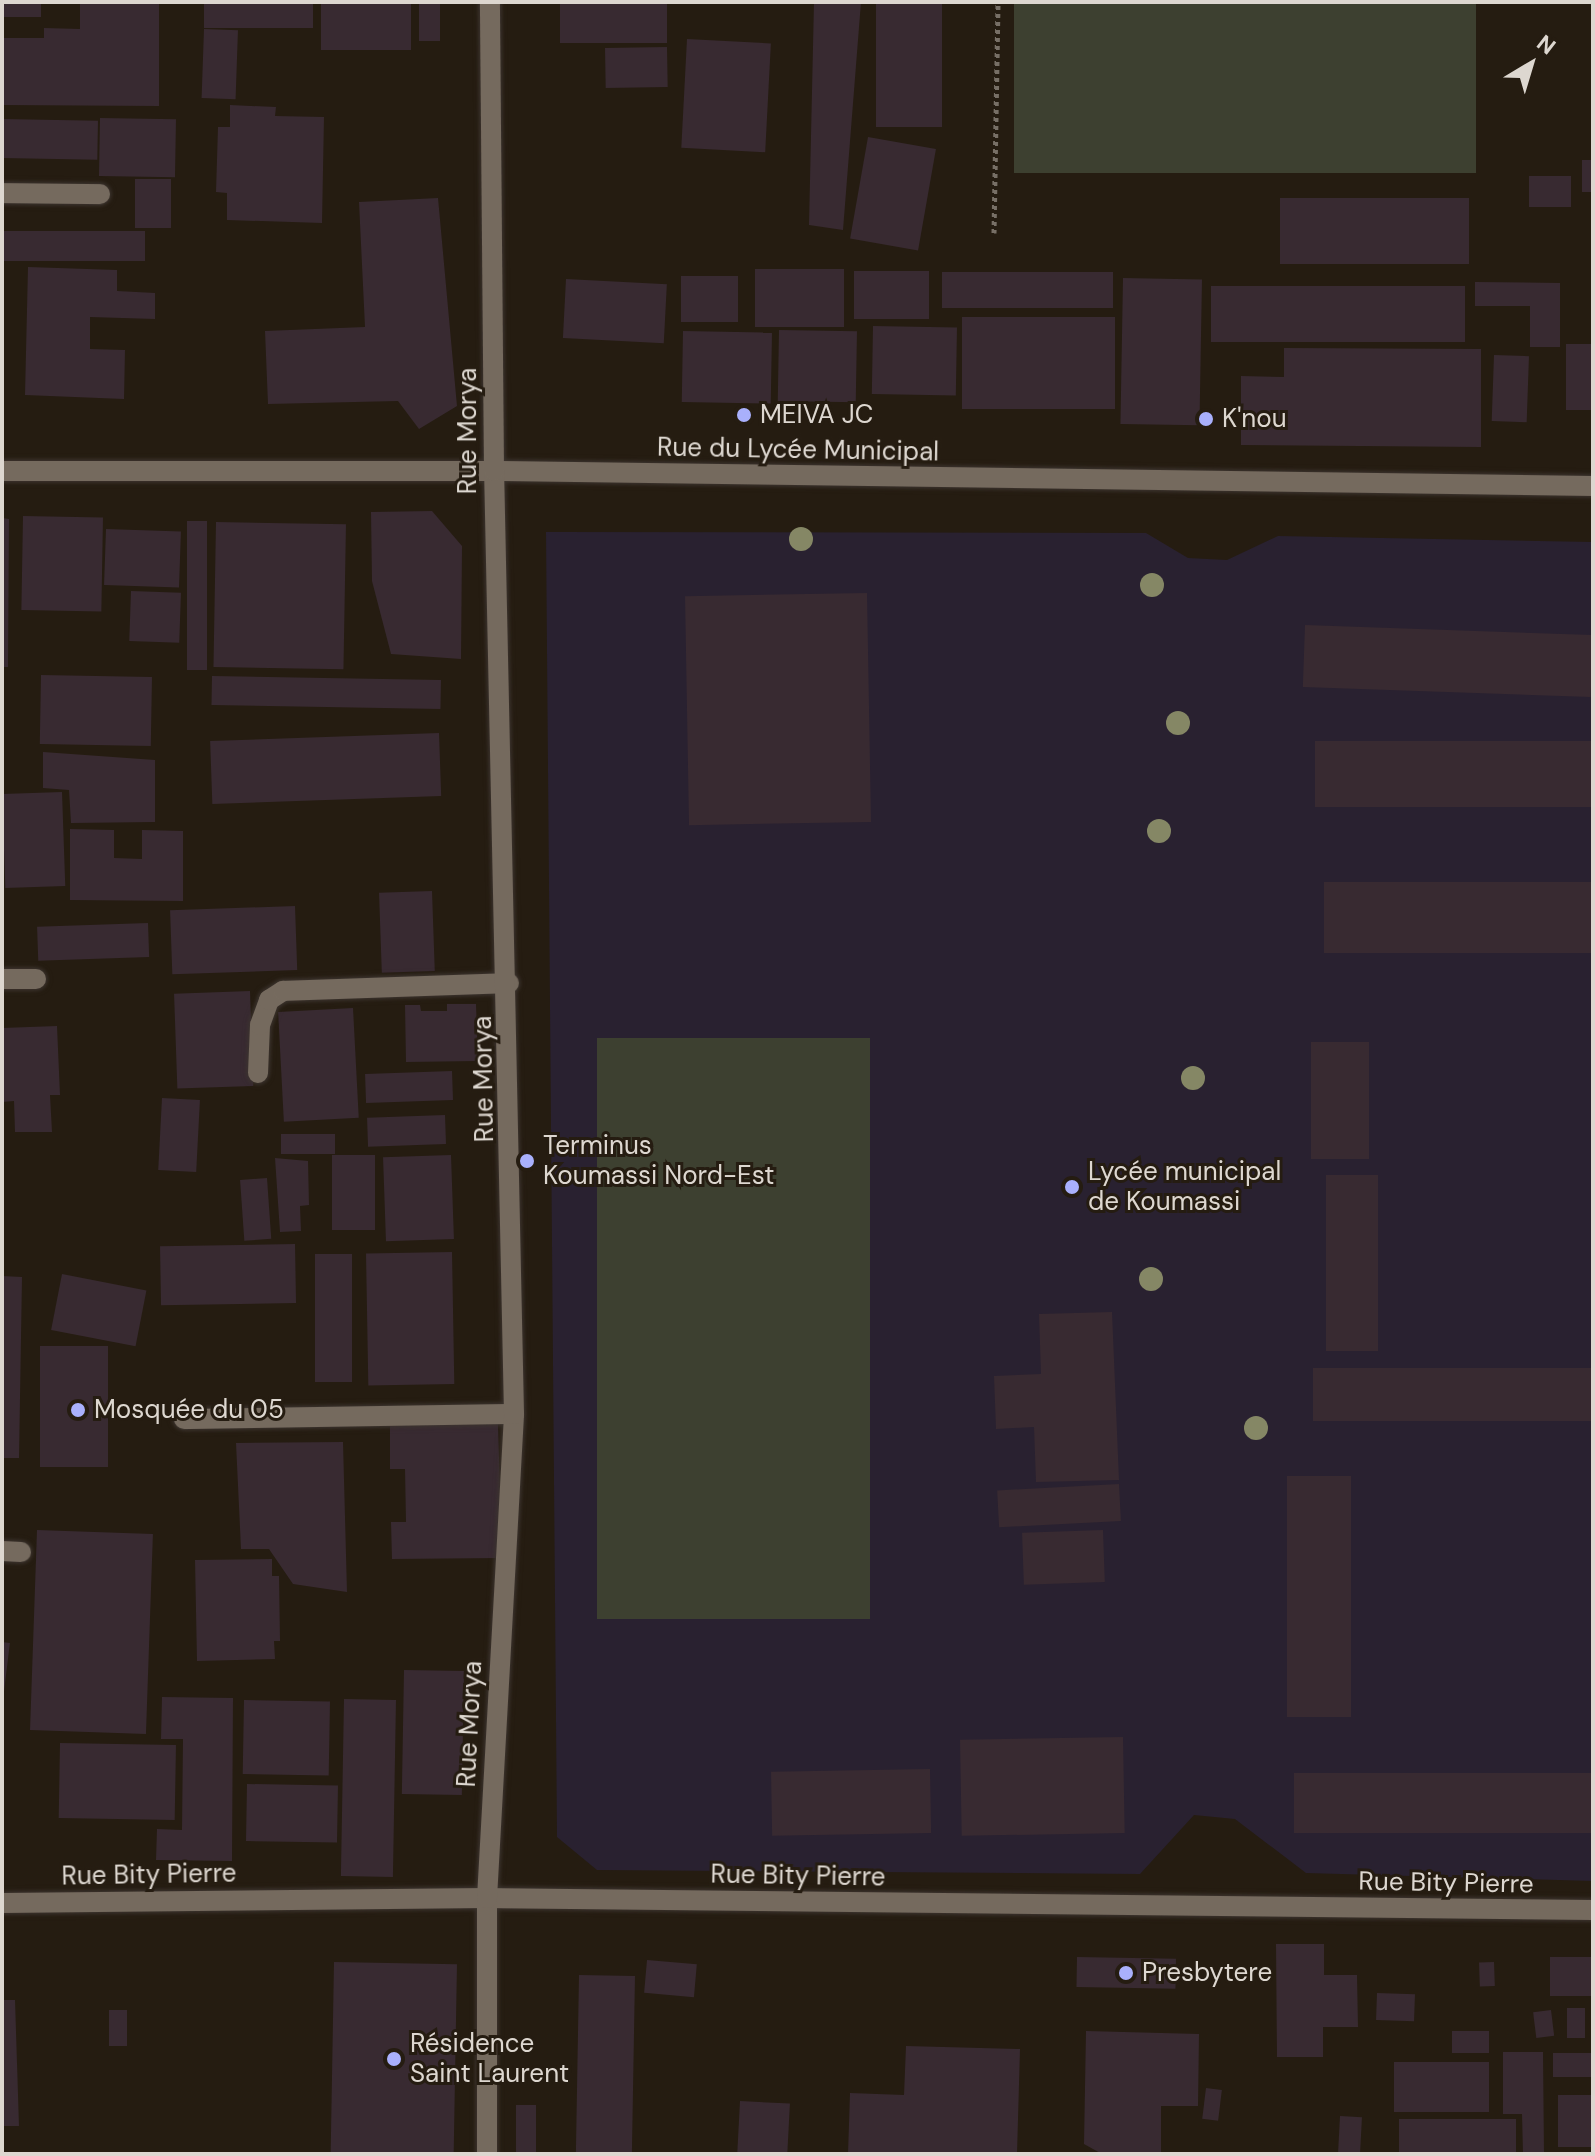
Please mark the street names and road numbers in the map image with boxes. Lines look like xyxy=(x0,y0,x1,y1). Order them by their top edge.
street label: Rue Morya xyxy=(452,368,484,494)
street label: Rue du Lycée Municipal xyxy=(657,432,939,468)
street label: Rue Morya xyxy=(467,1015,501,1143)
street label: Rue Morya xyxy=(451,1660,489,1788)
street label: Rue Bity Pierre xyxy=(61,1858,237,1892)
street label: Rue Bity Pierre xyxy=(710,1859,886,1893)
street label: Rue Bity Pierre xyxy=(1358,1866,1534,1900)

